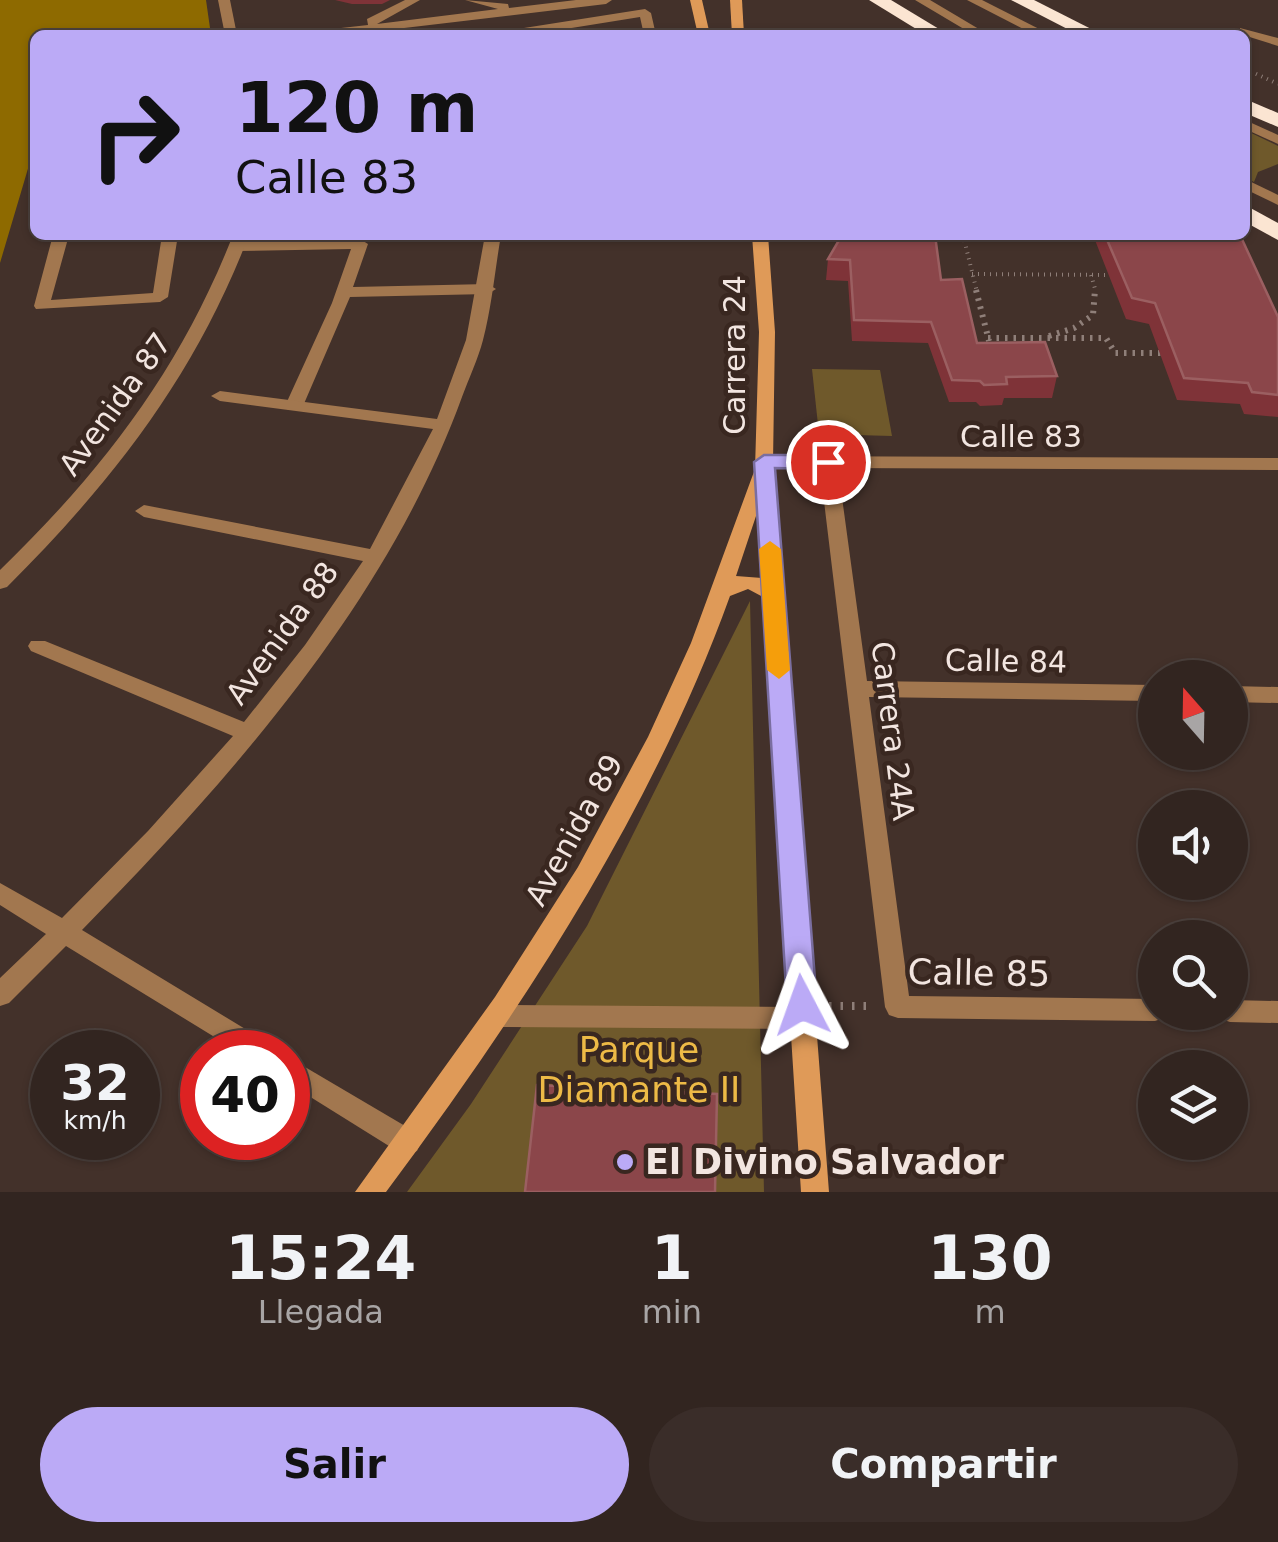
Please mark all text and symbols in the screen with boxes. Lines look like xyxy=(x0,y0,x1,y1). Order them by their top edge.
text: 120 m xyxy=(235,67,478,149)
icon: right xyxy=(70,70,200,200)
text: Calle 83 xyxy=(235,151,418,204)
street label: Carrera 24 xyxy=(717,275,752,435)
street label: Avenida 87 xyxy=(52,326,178,482)
street label: Calle 83 xyxy=(960,419,1082,454)
pin xyxy=(786,420,871,505)
icon: arrive xyxy=(801,435,856,490)
street label: Avenida 88 xyxy=(219,555,345,711)
street label: Carrera 24A xyxy=(865,639,921,823)
street label: Calle 84 xyxy=(945,642,1067,680)
north arrow xyxy=(1138,660,1248,770)
map controls xyxy=(1138,660,1248,1160)
street label: Avenida 89 xyxy=(518,748,630,912)
button: sound xyxy=(1138,790,1248,900)
button: search xyxy=(1138,920,1248,1030)
street label: Calle 85 xyxy=(907,952,1051,994)
position arrow xyxy=(750,953,854,1057)
speed limit sign: 40 xyxy=(180,1030,310,1160)
park label: Parque Diamante II xyxy=(538,1030,740,1110)
button: layers xyxy=(1138,1050,1248,1160)
text: 32 xyxy=(60,1054,130,1112)
text: km/h xyxy=(63,1106,127,1135)
place label: El Divino Salvador xyxy=(645,1142,1004,1182)
marker: El Divino Salvador xyxy=(614,1151,636,1173)
text: 15:24 xyxy=(225,1223,416,1293)
text: 1 xyxy=(651,1223,693,1293)
text: 130 xyxy=(927,1223,1053,1293)
text: Llegada xyxy=(258,1293,384,1331)
text: min xyxy=(642,1293,702,1331)
text: m xyxy=(974,1293,1006,1331)
button: Salir xyxy=(40,1407,629,1522)
button: Compartir xyxy=(649,1407,1238,1522)

